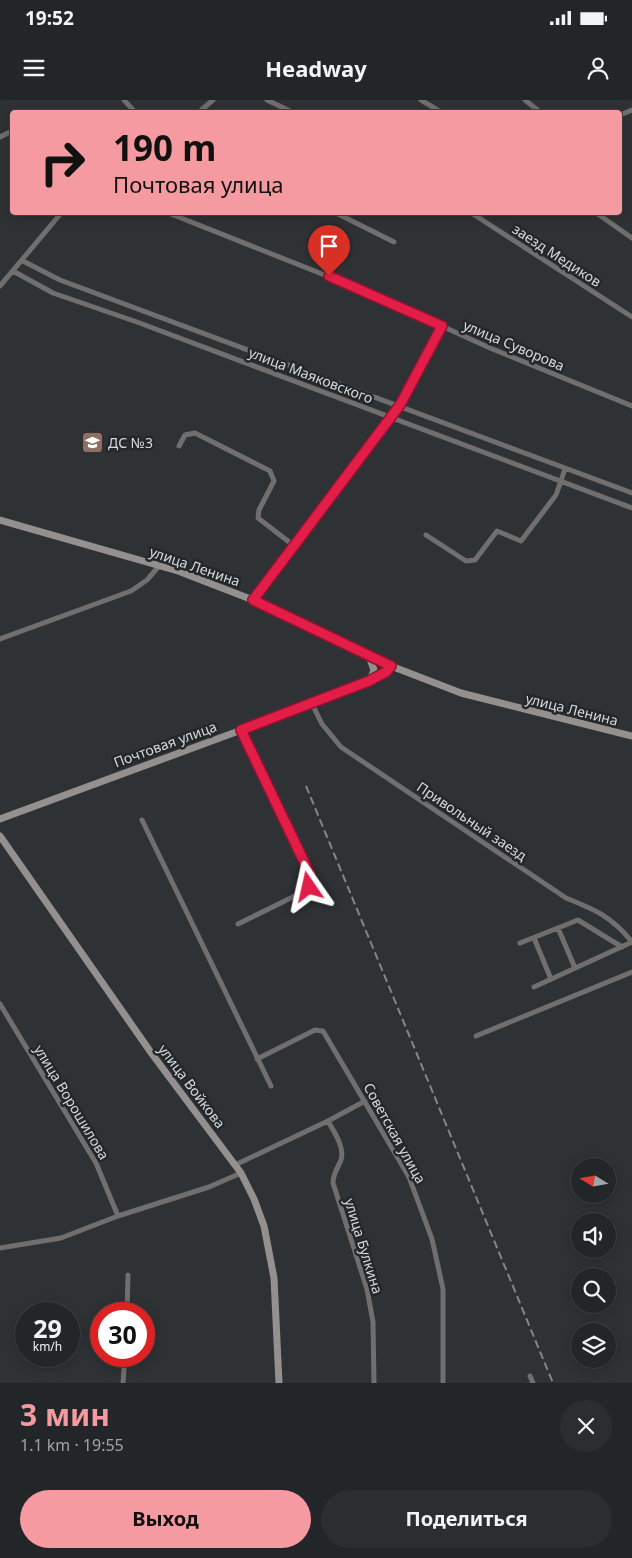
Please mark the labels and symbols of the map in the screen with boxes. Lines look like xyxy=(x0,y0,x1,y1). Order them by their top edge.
street label: заезд Медиков xyxy=(509,219,605,291)
pin xyxy=(308,225,350,276)
street label: улица Суворова xyxy=(461,315,567,375)
street label: улица Маяковского xyxy=(246,342,376,408)
school or university icon: ДС №3 xyxy=(80,430,104,454)
place label: ДС №3 xyxy=(108,433,153,452)
street label: улица Ленина xyxy=(147,542,243,590)
street label: улица Ленина xyxy=(524,688,620,730)
street label: Почтовая улица xyxy=(111,717,219,771)
street label: Привольный заезд xyxy=(413,777,531,865)
position arrow xyxy=(282,860,334,912)
street label: улица Войкова xyxy=(154,1040,230,1132)
street label: улица Ворошилова xyxy=(30,1041,114,1163)
street label: Советская улица xyxy=(359,1079,431,1187)
north arrow xyxy=(571,1158,616,1202)
street label: улица Булкина xyxy=(340,1196,388,1296)
speed limit sign: 30 xyxy=(90,1302,155,1367)

